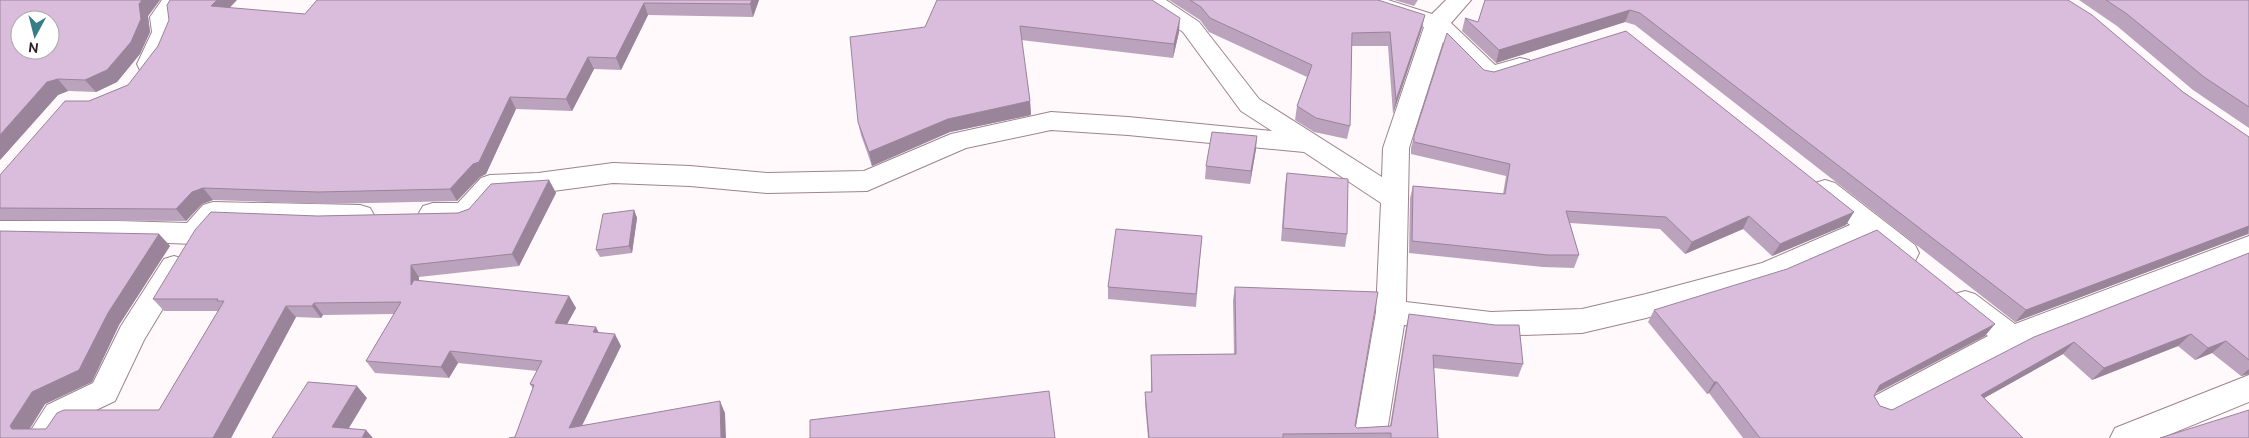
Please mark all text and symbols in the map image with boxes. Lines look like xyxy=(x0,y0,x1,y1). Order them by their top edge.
north arrow xyxy=(10,10,60,60)
text: N xyxy=(27,39,40,56)

